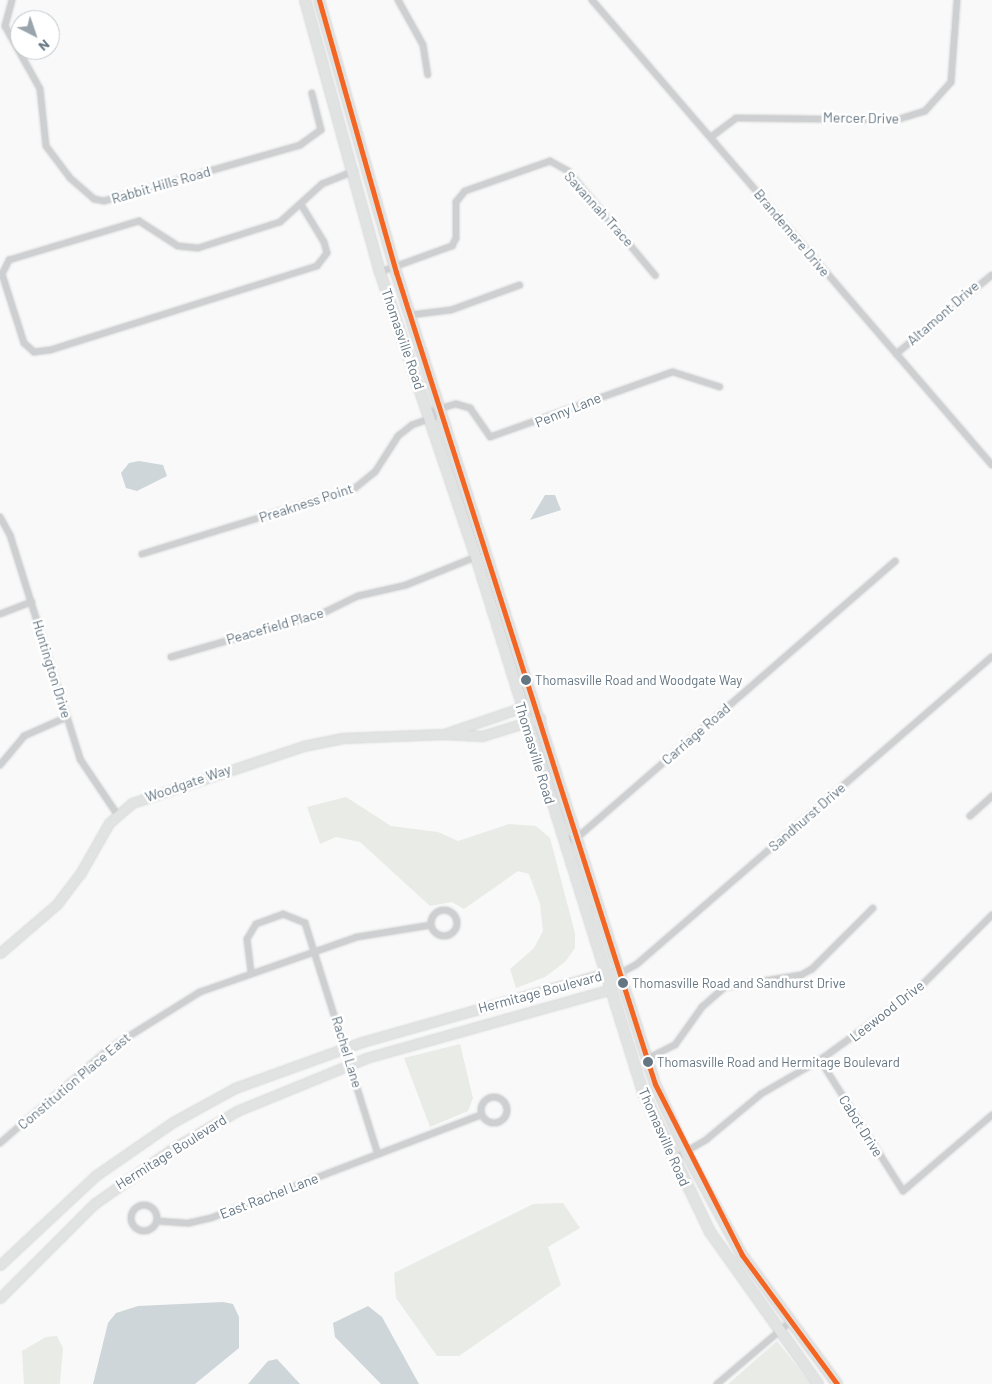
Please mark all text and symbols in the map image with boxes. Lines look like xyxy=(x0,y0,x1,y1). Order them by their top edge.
north arrow xyxy=(10,10,60,60)
text: N xyxy=(35,36,54,55)
street label: Mercer Drive xyxy=(823,109,899,127)
street label: Rabbit Hills Road xyxy=(110,163,212,207)
street label: Savannah Trace xyxy=(561,168,637,250)
street label: Brandemere Drive xyxy=(751,186,833,280)
street label: Altamont Drive xyxy=(904,277,982,349)
street label: Thomasville Road xyxy=(378,286,428,392)
street label: Penny Lane xyxy=(533,389,603,431)
street label: Preakness Point xyxy=(257,480,355,526)
street label: Peacefield Place xyxy=(224,604,326,648)
street label: Huntington Drive xyxy=(29,618,75,720)
place label: Thomasville Road and Woodgate Way xyxy=(535,672,742,688)
marker: Thomasville Road and Woodgate Way xyxy=(521,675,531,685)
street label: Thomasville Road xyxy=(511,700,559,806)
street label: Carriage Road xyxy=(658,700,734,768)
street label: Woodgate Way xyxy=(143,761,233,805)
street label: Sandhurst Drive xyxy=(765,779,849,855)
street label: Hermitage Boulevard xyxy=(476,967,604,1017)
place label: Thomasville Road and Sandhurst Drive xyxy=(632,975,846,991)
street label: Leewood Drive xyxy=(847,977,927,1045)
marker: Thomasville Road and Sandhurst Drive xyxy=(618,978,628,988)
street label: Rachel Lane xyxy=(328,1014,366,1090)
street label: Constitution Place East xyxy=(14,1029,134,1133)
place label: Thomasville Road and Hermitage Boulevard xyxy=(657,1054,900,1070)
marker: Thomasville Road and Hermitage Boulevard xyxy=(643,1057,653,1067)
street label: Thomasville Road xyxy=(635,1085,693,1189)
street label: Cabot Drive xyxy=(835,1092,887,1160)
street label: Hermitage Boulevard xyxy=(112,1111,230,1193)
street label: East Rachel Lane xyxy=(217,1169,321,1223)

